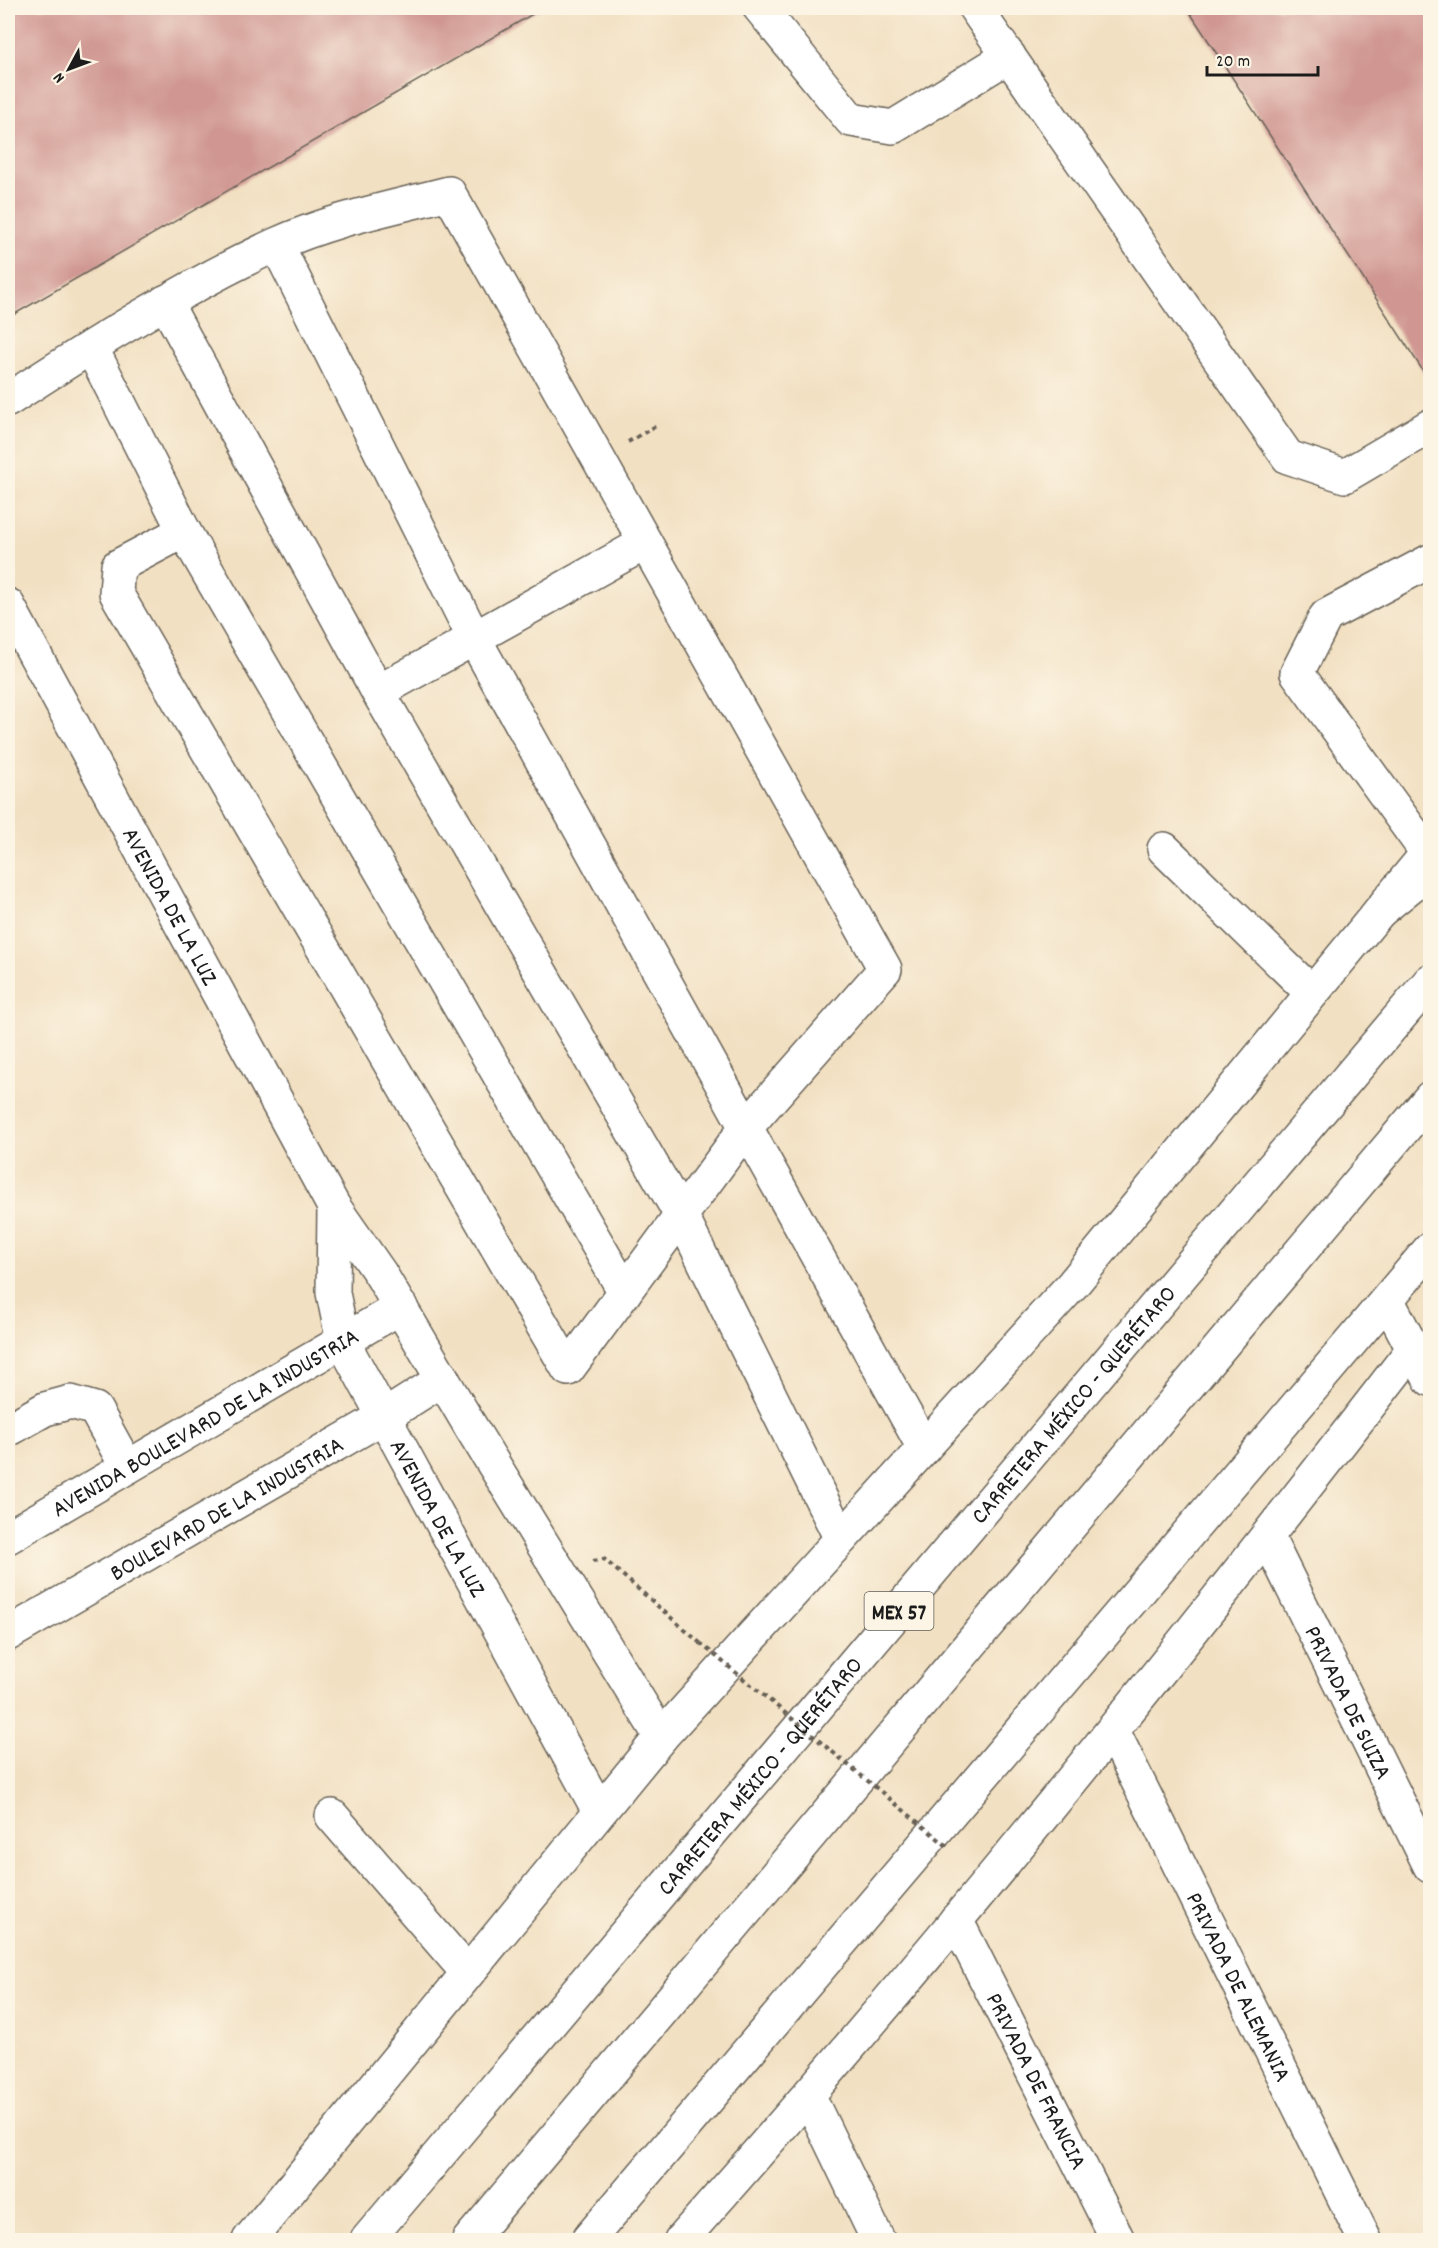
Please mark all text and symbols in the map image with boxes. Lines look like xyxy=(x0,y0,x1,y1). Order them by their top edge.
north arrow xyxy=(39,39,99,99)
scale bar xyxy=(1207,39,1318,77)
text: 20 m xyxy=(1216,50,1250,75)
text: N xyxy=(48,67,71,88)
street label: AVENIDA DE LA LUZ xyxy=(112,822,225,993)
street label: CARRETERA MÉXICO - QUERÉTARO xyxy=(964,1279,1186,1533)
street label: AVENIDA BOULEVARD DE LA INDUSTRIA xyxy=(45,1322,363,1522)
street label: BOULEVARD DE LA INDUSTRIA xyxy=(104,1429,348,1587)
street label: AVENIDA DE LA LUZ xyxy=(379,1434,493,1604)
road number: MEX 57 xyxy=(864,1592,934,1630)
street label: PRIVADA DE SUIZA xyxy=(1294,1621,1399,1786)
street label: CARRETERA MÉXICO - QUERÉTARO xyxy=(651,1651,872,1904)
street label: PRIVADA DE ALEMANIA xyxy=(1175,1887,1298,2088)
street label: PRIVADA DE FRANCIA xyxy=(976,1988,1094,2176)

